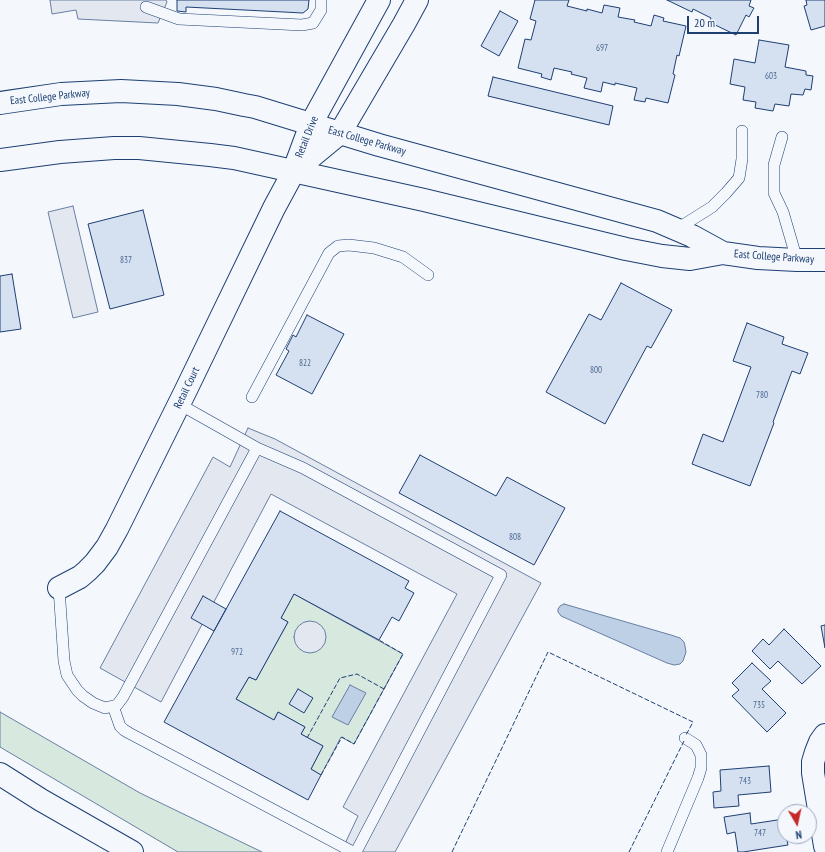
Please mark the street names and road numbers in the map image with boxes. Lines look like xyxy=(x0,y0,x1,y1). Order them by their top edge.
street label: East College Parkway xyxy=(9,86,91,108)
street label: Retail Drive xyxy=(293,114,321,160)
street label: East College Parkway xyxy=(327,124,407,158)
street label: East College Parkway xyxy=(734,248,814,266)
street label: Retail Court xyxy=(171,365,203,411)

